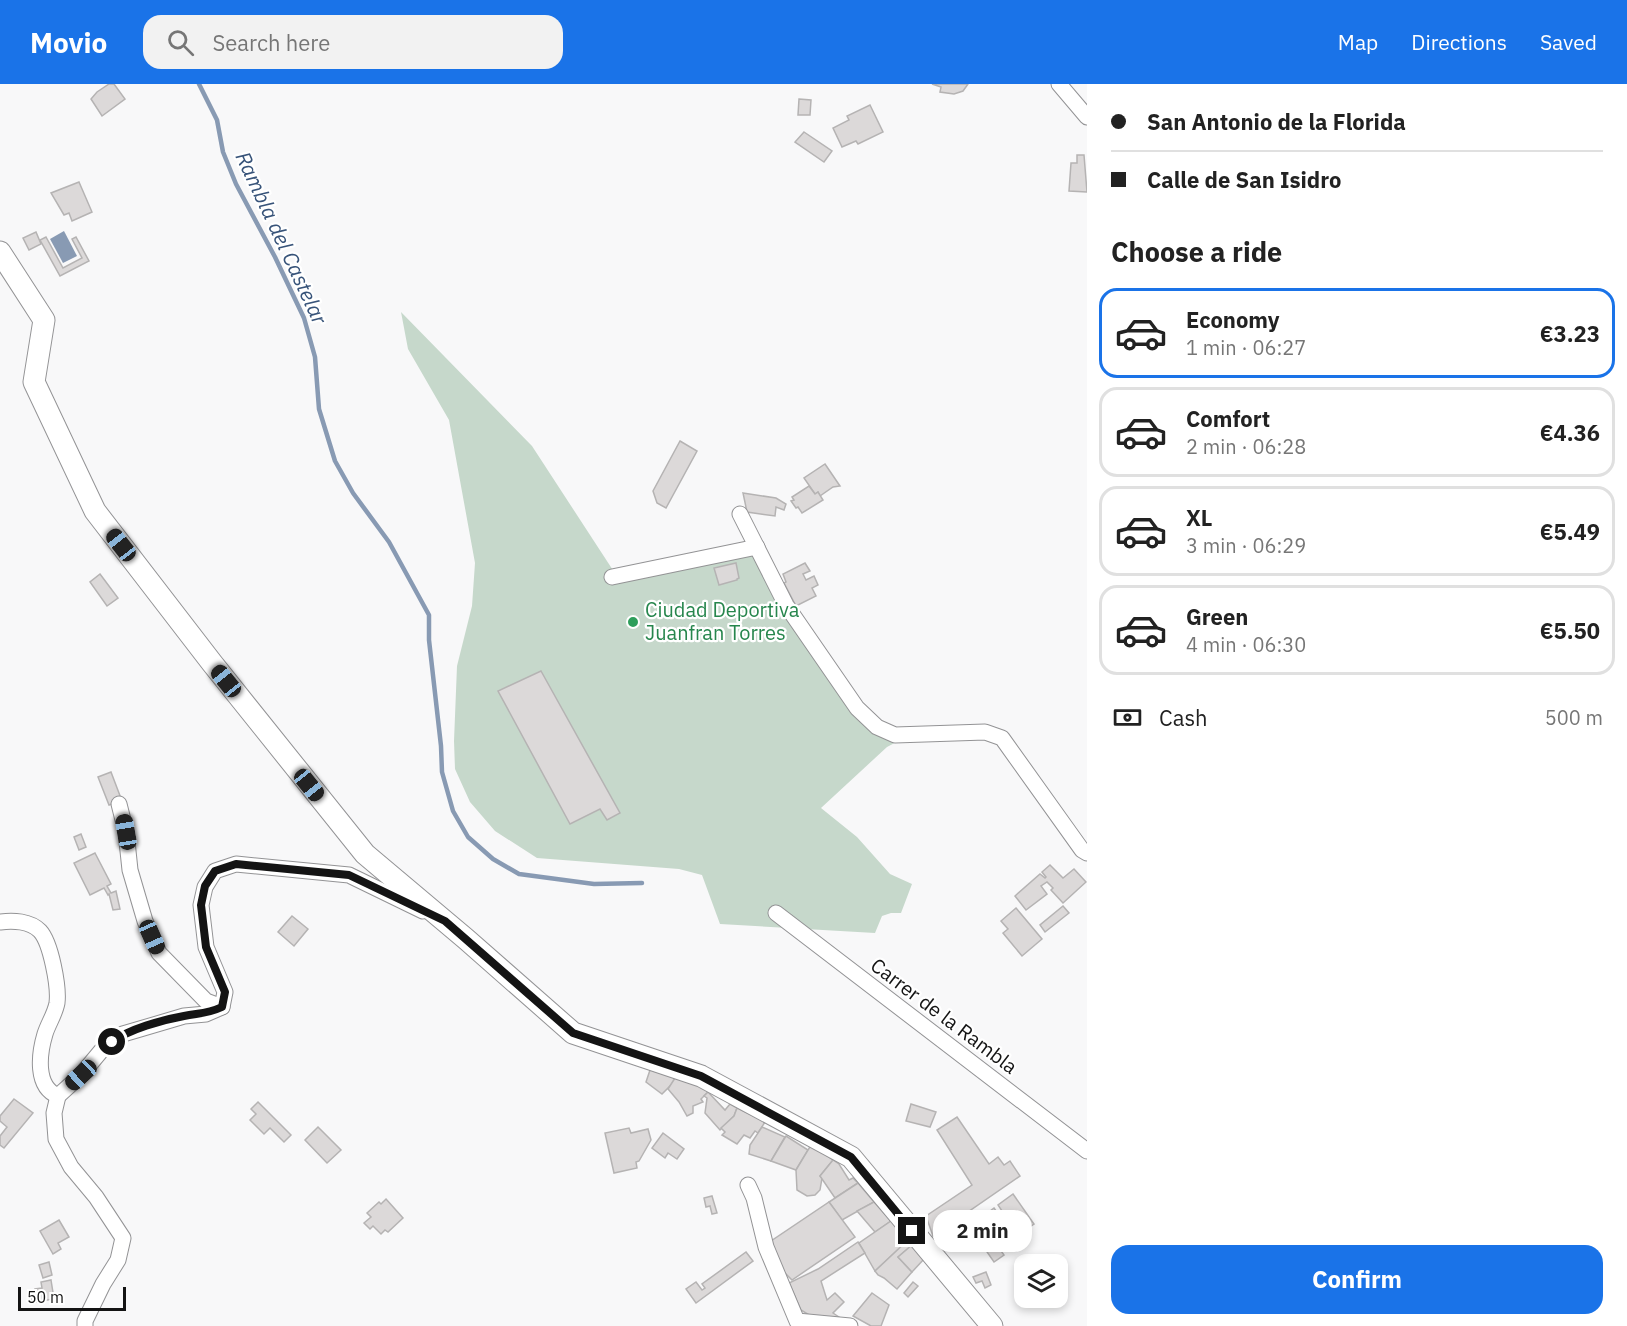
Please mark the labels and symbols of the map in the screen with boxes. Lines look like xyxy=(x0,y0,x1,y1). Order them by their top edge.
water label: Rambla del Castelar xyxy=(230,147,335,330)
car xyxy=(103,525,139,565)
place label: Ciudad Deportiva Juanfran Torres xyxy=(645,596,800,646)
marker: Ciudad Deportiva Juanfran Torres xyxy=(626,615,640,629)
car xyxy=(208,661,244,701)
car xyxy=(291,765,327,805)
car xyxy=(114,813,138,851)
car xyxy=(136,917,168,957)
street label: Carrer de la Rambla xyxy=(865,951,1023,1080)
route start xyxy=(98,1028,125,1055)
car xyxy=(62,1056,100,1094)
callout: 2 min xyxy=(933,1210,1032,1252)
route end xyxy=(898,1217,925,1244)
scale bar xyxy=(18,1284,126,1312)

